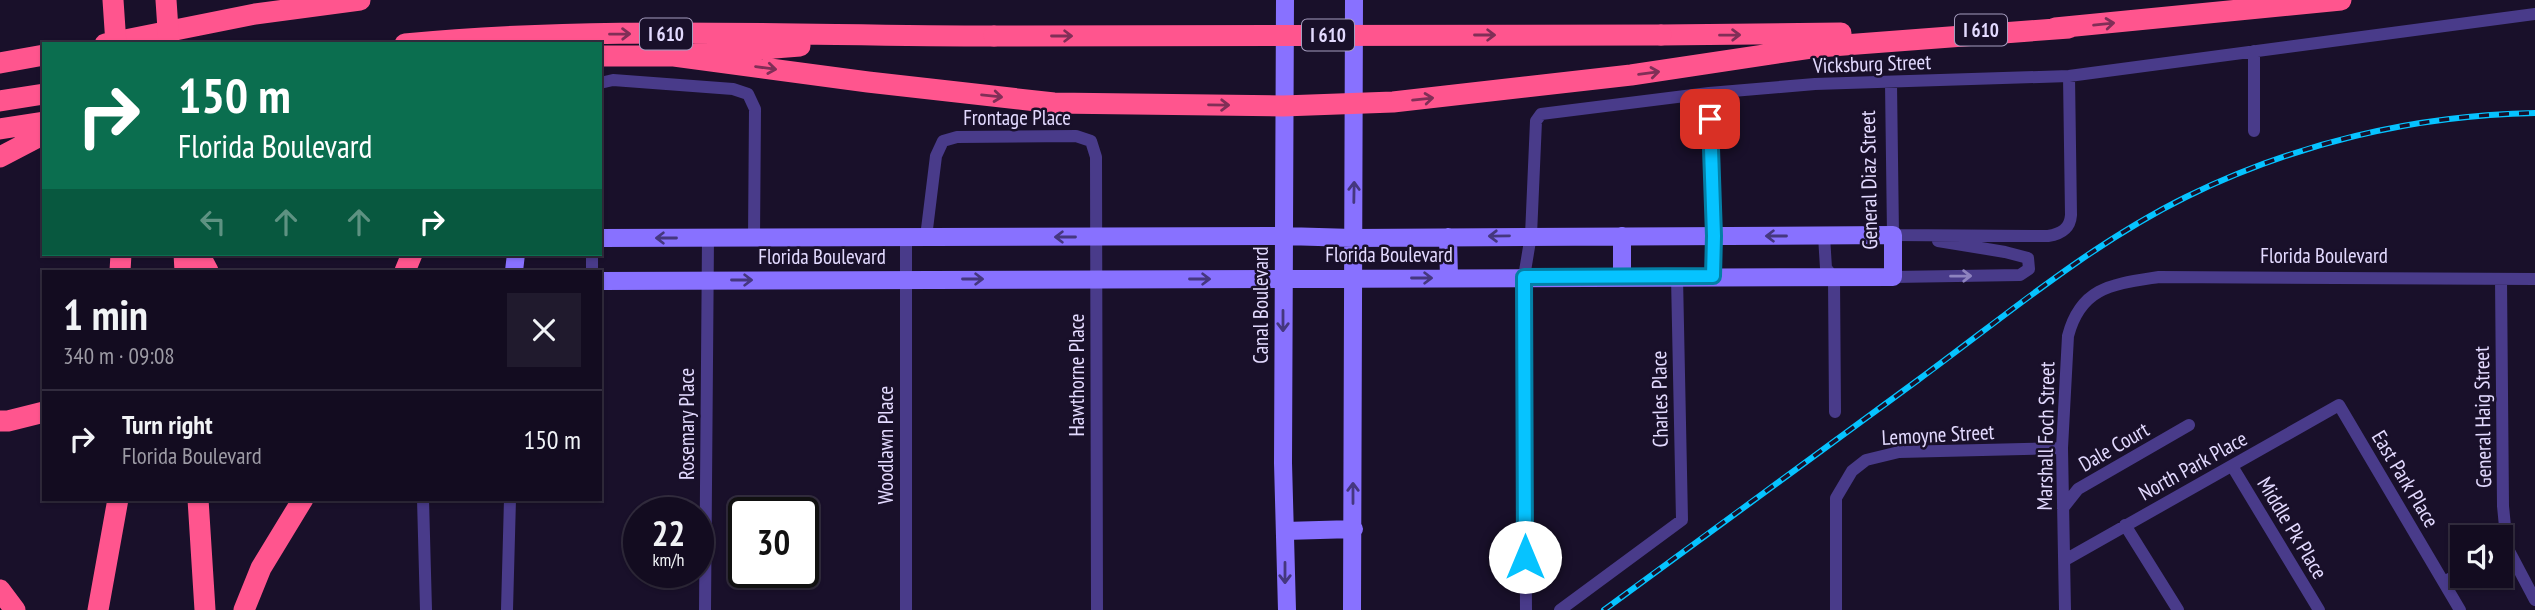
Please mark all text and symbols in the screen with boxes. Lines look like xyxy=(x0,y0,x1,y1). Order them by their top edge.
road number: I 610 xyxy=(1955,14,2007,46)
road number: I 610 xyxy=(640,18,692,50)
one-way arrow xyxy=(2092,18,2115,31)
road number: I 610 xyxy=(1302,20,1354,50)
one-way arrow xyxy=(608,27,631,41)
one-way arrow xyxy=(1474,28,1497,42)
one-way arrow xyxy=(1718,28,1741,42)
one-way arrow xyxy=(1050,29,1073,43)
street label: Vicksburg Street xyxy=(1812,48,1932,79)
one-way arrow xyxy=(754,62,777,75)
text: 150 m xyxy=(178,63,291,127)
one-way arrow xyxy=(1637,66,1660,79)
icon: right xyxy=(63,70,154,161)
pin xyxy=(1680,89,1740,149)
one-way arrow xyxy=(980,90,1003,103)
one-way arrow xyxy=(1411,92,1434,105)
one-way arrow xyxy=(1207,98,1230,112)
icon: arrive xyxy=(1691,100,1729,138)
street label: Frontage Place xyxy=(963,104,1071,131)
street label: General Diaz Street xyxy=(1854,110,1883,250)
text: Florida Boulevard xyxy=(178,125,372,167)
one-way arrow xyxy=(1347,181,1361,204)
icon: left xyxy=(194,203,232,241)
icon: ahead xyxy=(267,203,305,241)
icon: ahead xyxy=(340,203,378,241)
icon: right xyxy=(413,203,451,241)
one-way arrow xyxy=(1488,229,1511,243)
one-way arrow xyxy=(1764,229,1787,243)
one-way arrow xyxy=(1053,230,1076,244)
one-way arrow xyxy=(655,231,678,245)
street label: Florida Boulevard xyxy=(1325,241,1453,268)
street label: Florida Boulevard xyxy=(2260,242,2388,269)
street label: Florida Boulevard xyxy=(758,243,886,270)
street label: Canal Boulevard xyxy=(1247,246,1274,364)
one-way arrow xyxy=(1949,269,1972,282)
one-way arrow xyxy=(1410,271,1433,285)
one-way arrow xyxy=(961,272,984,286)
one-way arrow xyxy=(1188,272,1211,286)
one-way arrow xyxy=(730,273,753,287)
text: 1 min xyxy=(63,287,148,342)
button: close xyxy=(507,293,581,367)
one-way arrow xyxy=(1276,310,1290,333)
street label: Hawthorne Place xyxy=(1063,314,1090,436)
text: 340 m · 09:08 xyxy=(63,341,175,370)
street label: General Haig Street xyxy=(2468,346,2497,488)
street label: Charles Place xyxy=(1645,350,1674,448)
street label: Marshall Foch Street xyxy=(2031,361,2060,511)
street label: Rosemary Place xyxy=(673,368,700,480)
street label: Woodlawn Place xyxy=(872,386,899,504)
text: Turn right xyxy=(122,408,213,441)
street label: Dale Court xyxy=(2074,416,2154,477)
street label: Lemoyne Street xyxy=(1881,418,1995,451)
icon: right xyxy=(63,420,101,458)
text: 150 m xyxy=(523,423,581,456)
street label: North Park Place xyxy=(2134,425,2252,506)
street label: East Park Place xyxy=(2366,425,2445,532)
text: Florida Boulevard xyxy=(122,441,262,470)
street label: Middle Pk Place xyxy=(2251,472,2333,584)
one-way arrow xyxy=(1347,482,1360,505)
speed limit sign: 30 xyxy=(728,497,819,588)
text: 22 xyxy=(652,510,685,556)
position arrow xyxy=(1488,520,1562,594)
map controls xyxy=(2450,525,2513,588)
button: sound xyxy=(2450,525,2513,588)
text: km/h xyxy=(653,548,684,571)
one-way arrow xyxy=(1278,561,1292,584)

